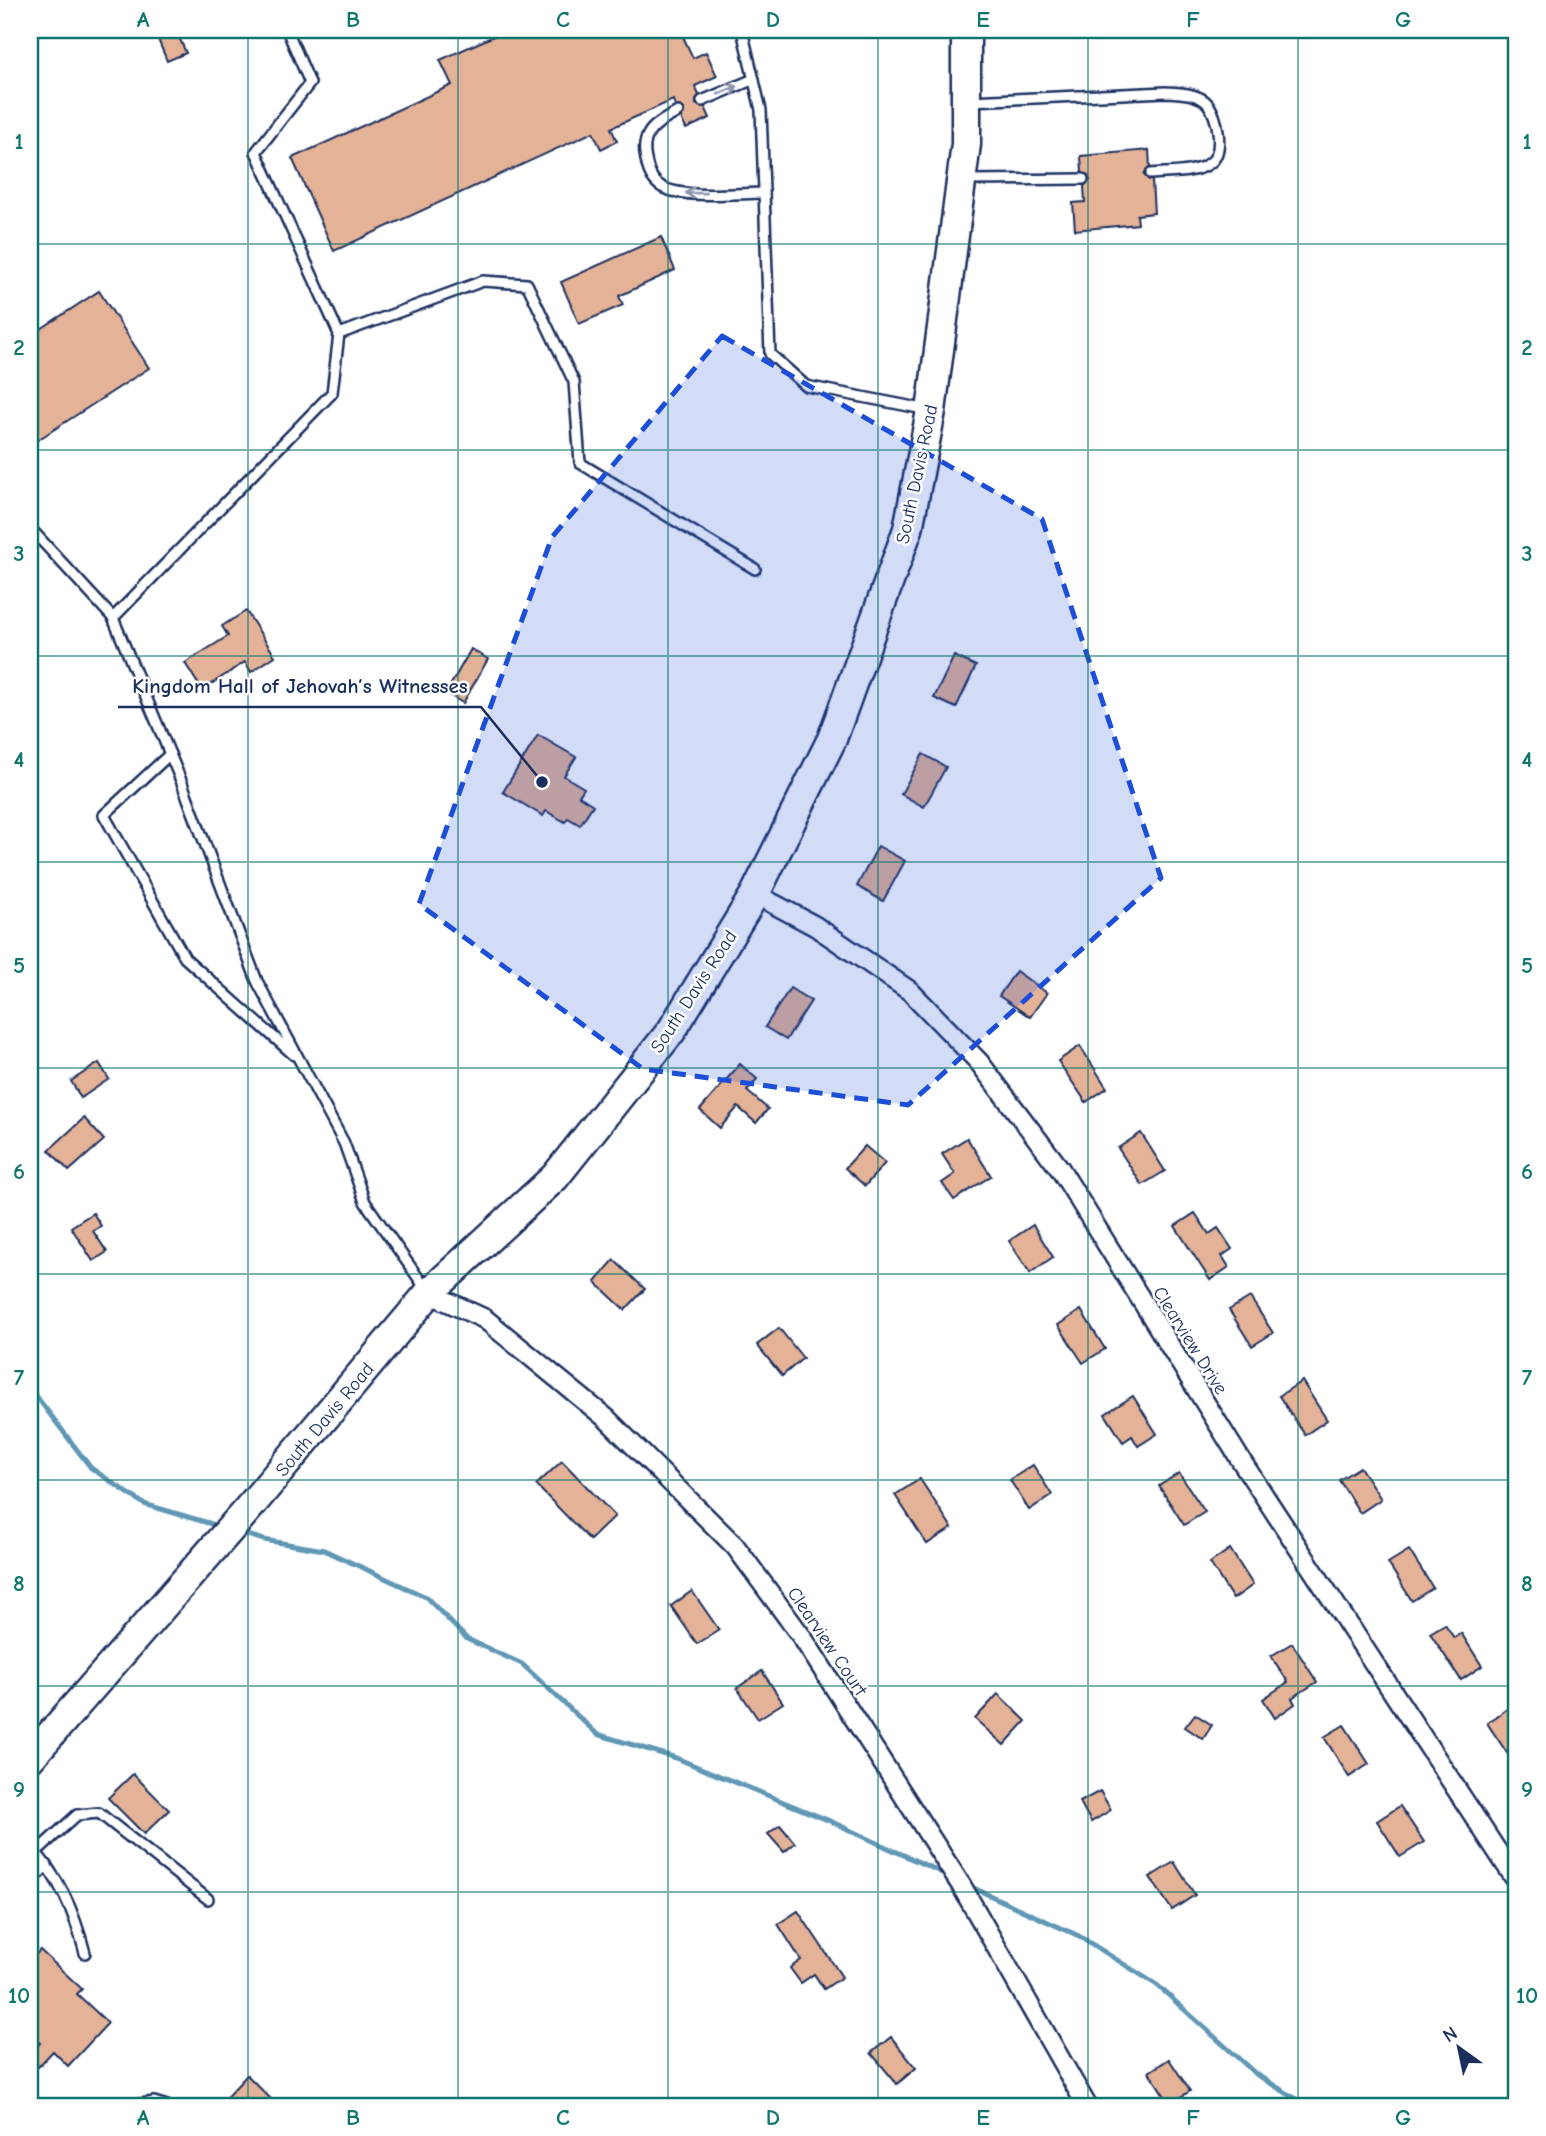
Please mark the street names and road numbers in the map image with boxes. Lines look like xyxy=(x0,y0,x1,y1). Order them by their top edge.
street label: South Davis Road xyxy=(892,403,942,546)
street label: South Davis Road xyxy=(646,926,742,1057)
street label: Clearview Drive xyxy=(1148,1283,1232,1399)
street label: South Davis Road xyxy=(271,1358,379,1481)
street label: Clearview Court xyxy=(783,1583,872,1701)

